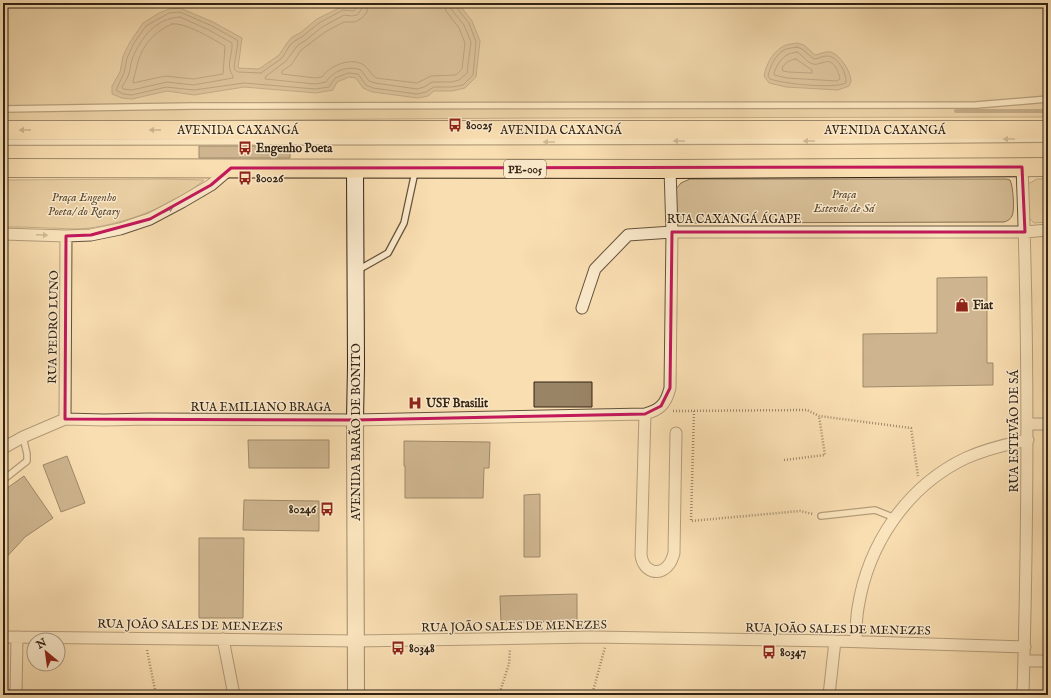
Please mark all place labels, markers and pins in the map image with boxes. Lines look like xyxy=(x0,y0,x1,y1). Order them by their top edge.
bus stop icon: 80025 xyxy=(447,117,463,133)
place label: 80025 xyxy=(466,118,493,133)
bus stop icon: Engenho Poeta xyxy=(237,140,253,156)
place label: Engenho Poeta xyxy=(256,141,333,157)
bus stop icon: 80026 xyxy=(237,170,253,186)
place label: 80026 xyxy=(256,171,284,186)
shop icon: Fiat xyxy=(954,297,970,313)
place label: Fiat xyxy=(973,298,994,313)
hospital icon: USF Brasilit xyxy=(407,395,423,411)
place label: USF Brasilit xyxy=(425,396,489,411)
bus stop icon: 80246 xyxy=(319,501,335,517)
place label: 80246 xyxy=(289,502,317,517)
bus stop icon: 80348 xyxy=(390,640,406,656)
place label: 80348 xyxy=(409,641,435,656)
bus stop icon: 80347 xyxy=(761,644,777,660)
place label: 80347 xyxy=(780,645,807,660)

